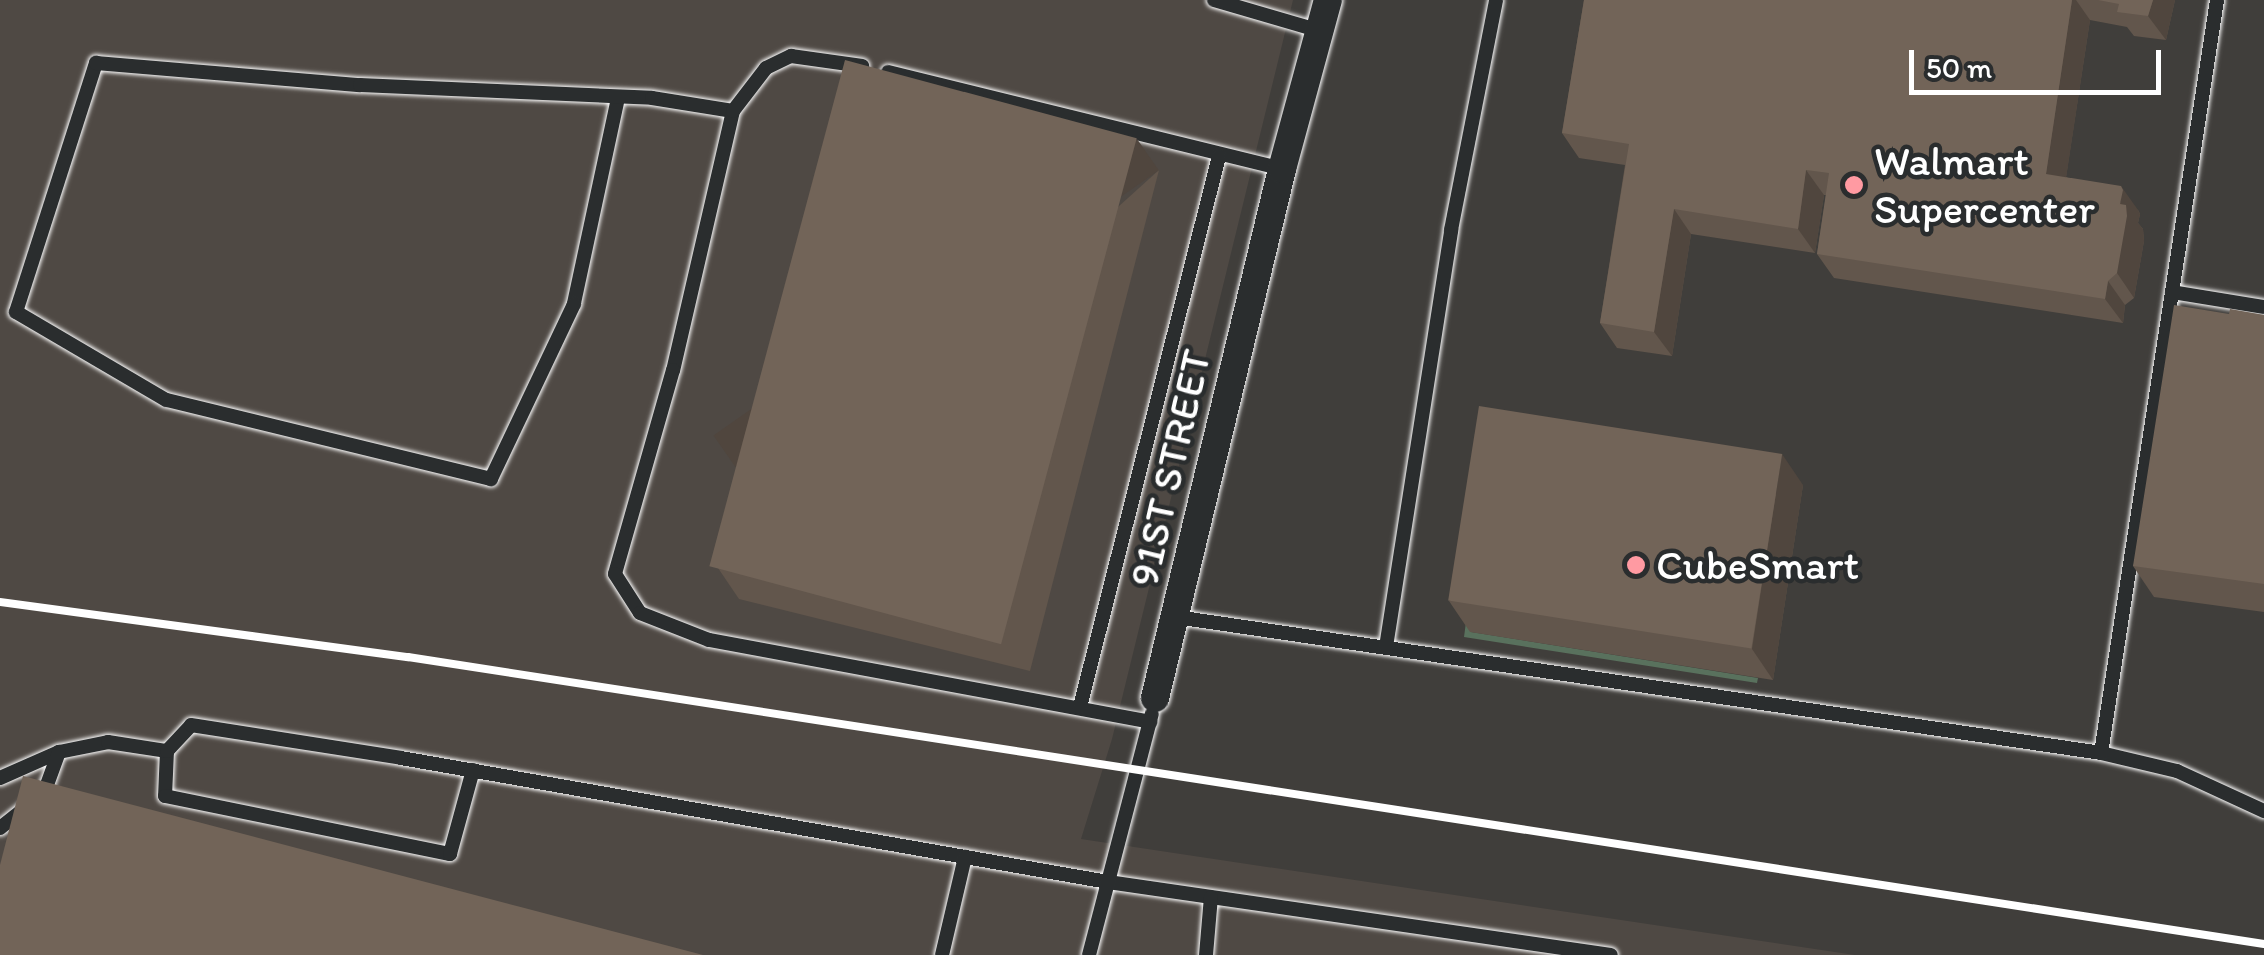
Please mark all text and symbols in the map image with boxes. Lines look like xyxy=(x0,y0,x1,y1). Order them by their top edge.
scale bar xyxy=(1914,30,2166,92)
text: 50 m xyxy=(1926,49,1992,86)
place label: Walmart Supercenter xyxy=(1874,136,2095,235)
marker: Walmart Supercenter xyxy=(1843,174,1865,196)
street label: 91ST STREET xyxy=(1118,345,1222,591)
place label: CubeSmart xyxy=(1656,540,1859,590)
marker: CubeSmart xyxy=(1625,554,1647,576)

